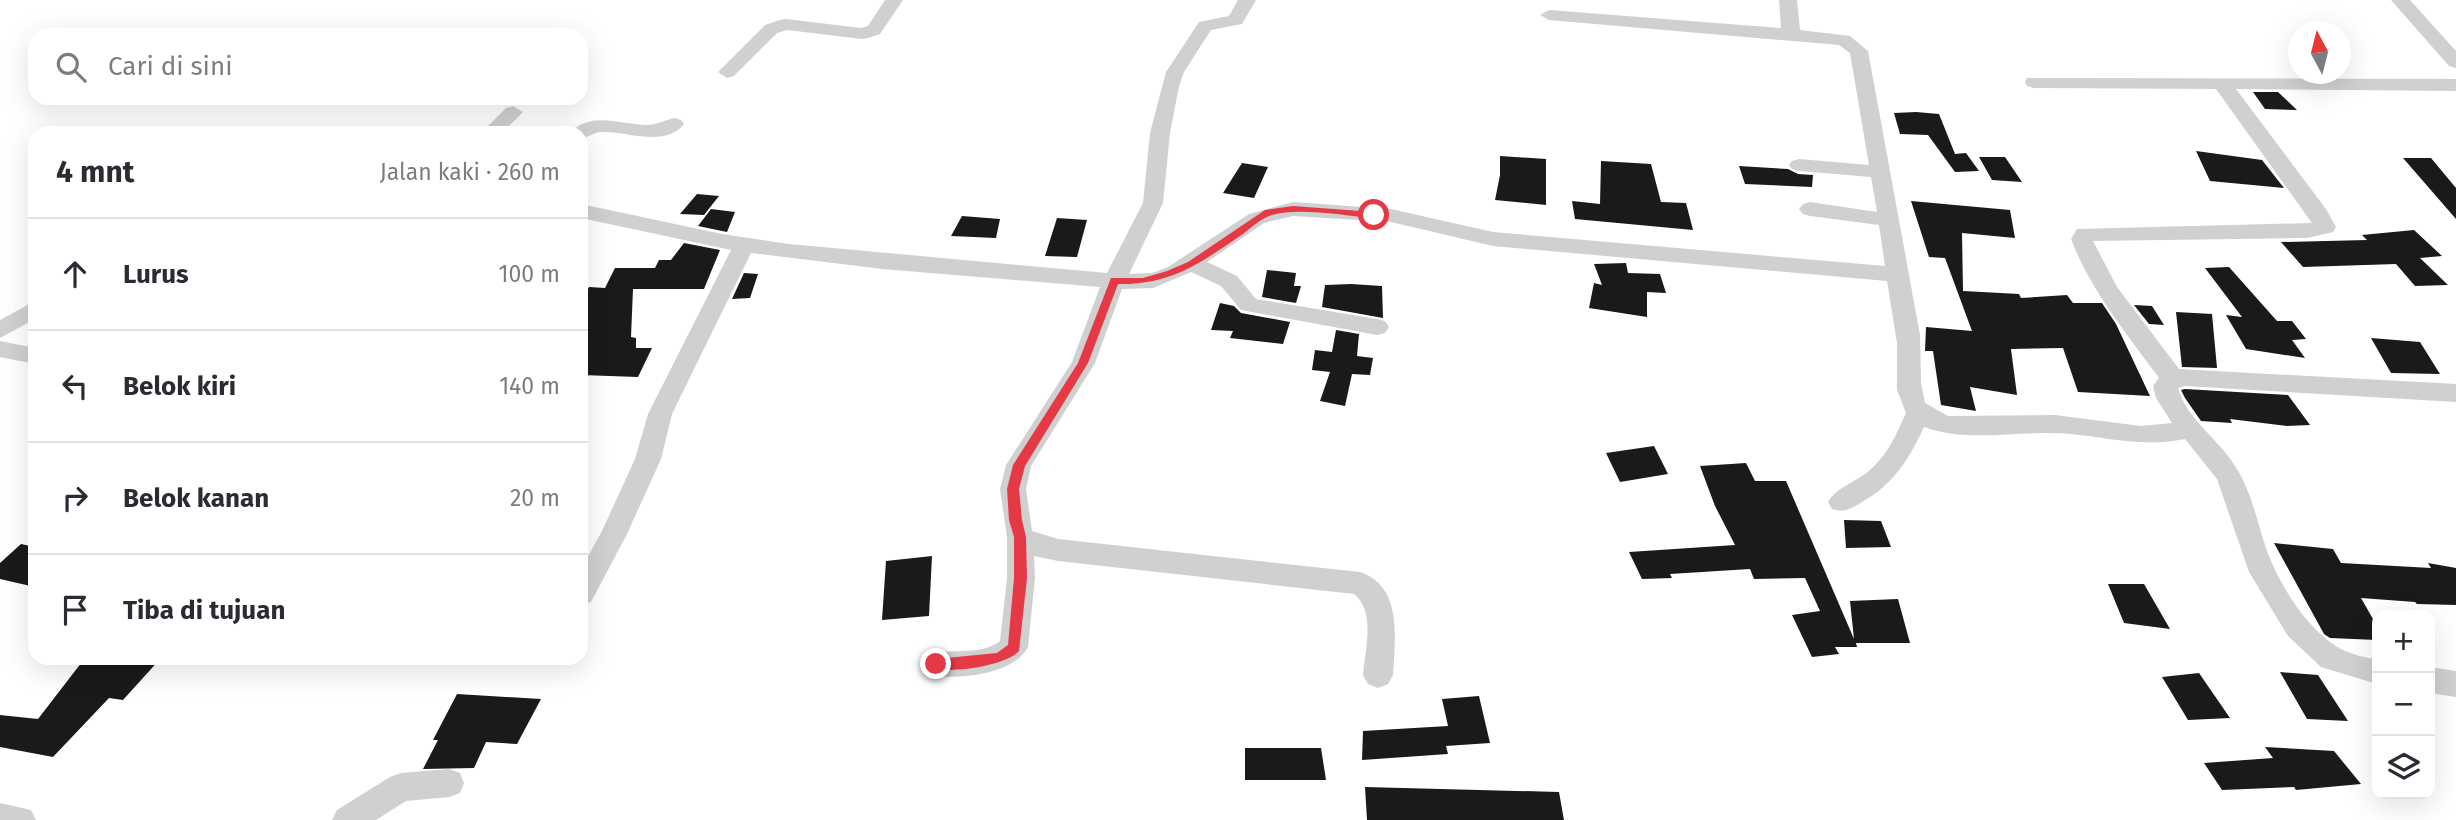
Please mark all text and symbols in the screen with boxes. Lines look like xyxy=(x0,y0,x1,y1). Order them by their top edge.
north arrow xyxy=(2288,21,2351,84)
search box xyxy=(28,28,588,105)
icon: search xyxy=(52,48,90,86)
text: Cari di sini xyxy=(108,51,233,82)
text: 4 mnt xyxy=(56,154,134,190)
text: Jalan kaki · 260 m xyxy=(380,158,560,186)
route start xyxy=(1358,199,1389,230)
icon: ahead xyxy=(56,255,94,293)
text: Lurus xyxy=(123,259,189,290)
text: 100 m xyxy=(499,260,560,288)
icon: left xyxy=(56,367,94,405)
text: Belok kiri xyxy=(123,371,236,402)
text: 140 m xyxy=(499,372,560,400)
icon: right xyxy=(56,479,94,517)
text: Belok kanan xyxy=(123,483,269,514)
text: 20 m xyxy=(510,484,560,512)
icon: arrive xyxy=(56,591,94,629)
text: Tiba di tujuan xyxy=(123,595,285,626)
map controls xyxy=(2372,610,2435,799)
button: + xyxy=(2372,610,2435,673)
route end xyxy=(920,648,951,679)
button: − xyxy=(2372,673,2435,736)
button: layers xyxy=(2372,736,2435,799)

